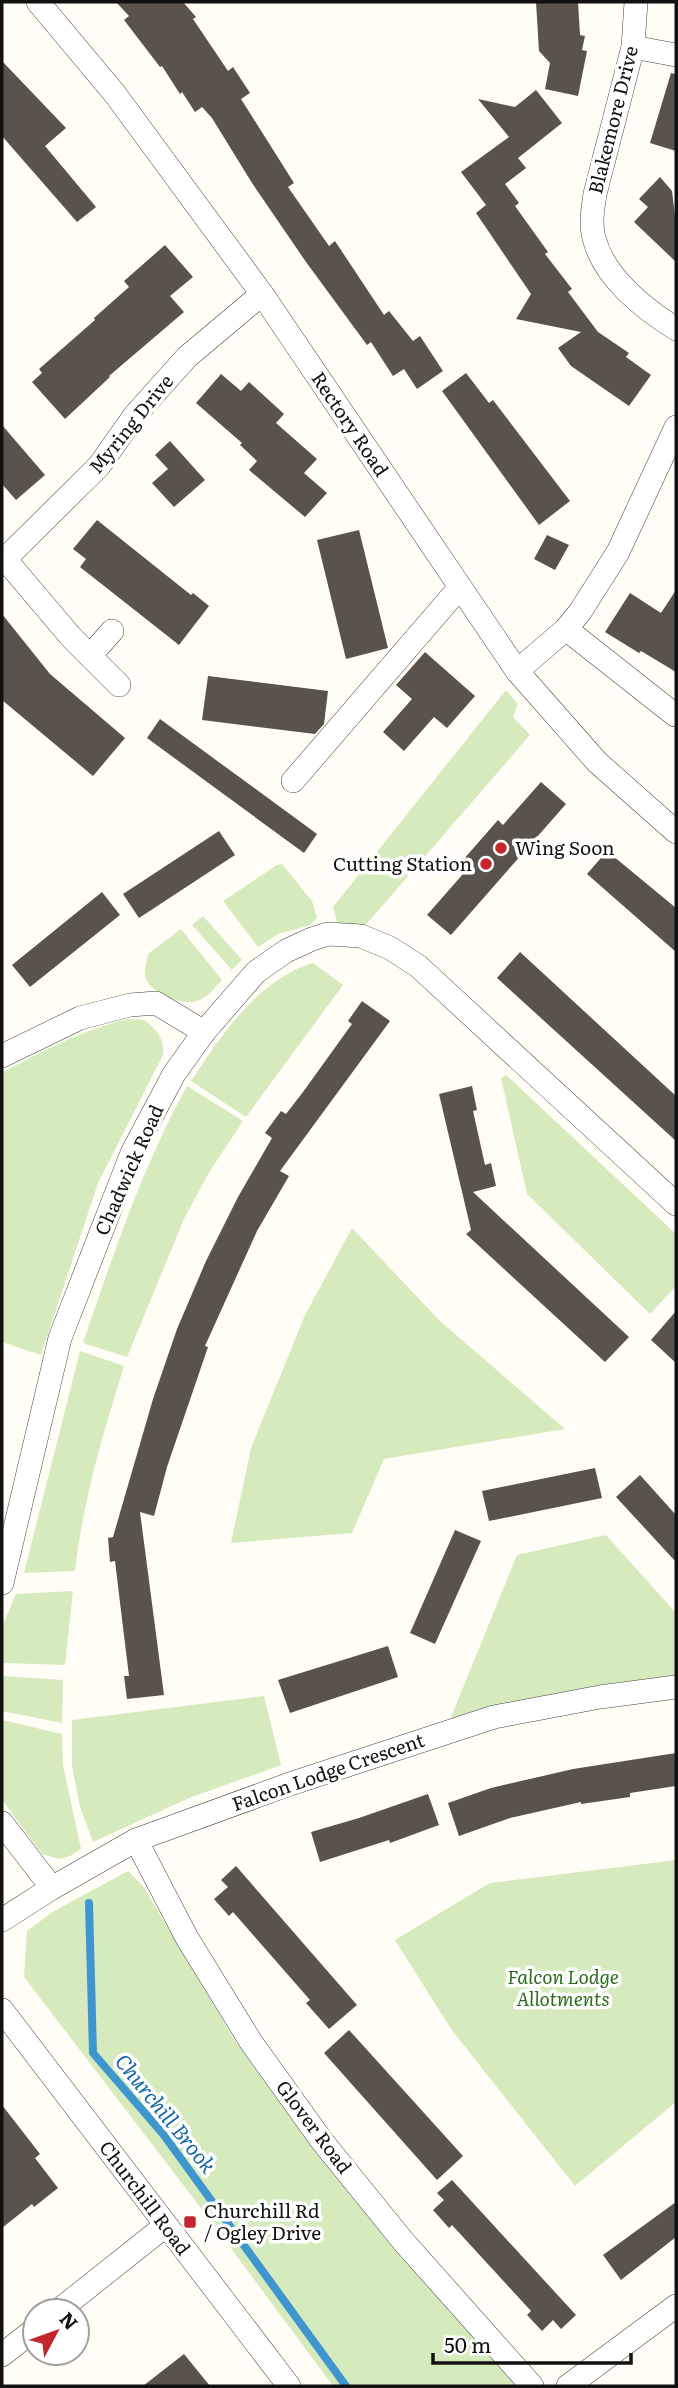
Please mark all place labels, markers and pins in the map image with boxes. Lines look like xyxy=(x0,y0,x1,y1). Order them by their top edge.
place label: Wing Soon xyxy=(515,833,615,861)
marker: Wing Soon xyxy=(493,840,509,856)
place label: Cutting Station xyxy=(333,849,472,877)
marker: Cutting Station xyxy=(478,856,494,872)
place label: Churchill Rd / Ogley Drive xyxy=(204,2196,321,2246)
marker: Churchill Rd / Ogley Drive xyxy=(182,2214,198,2230)

